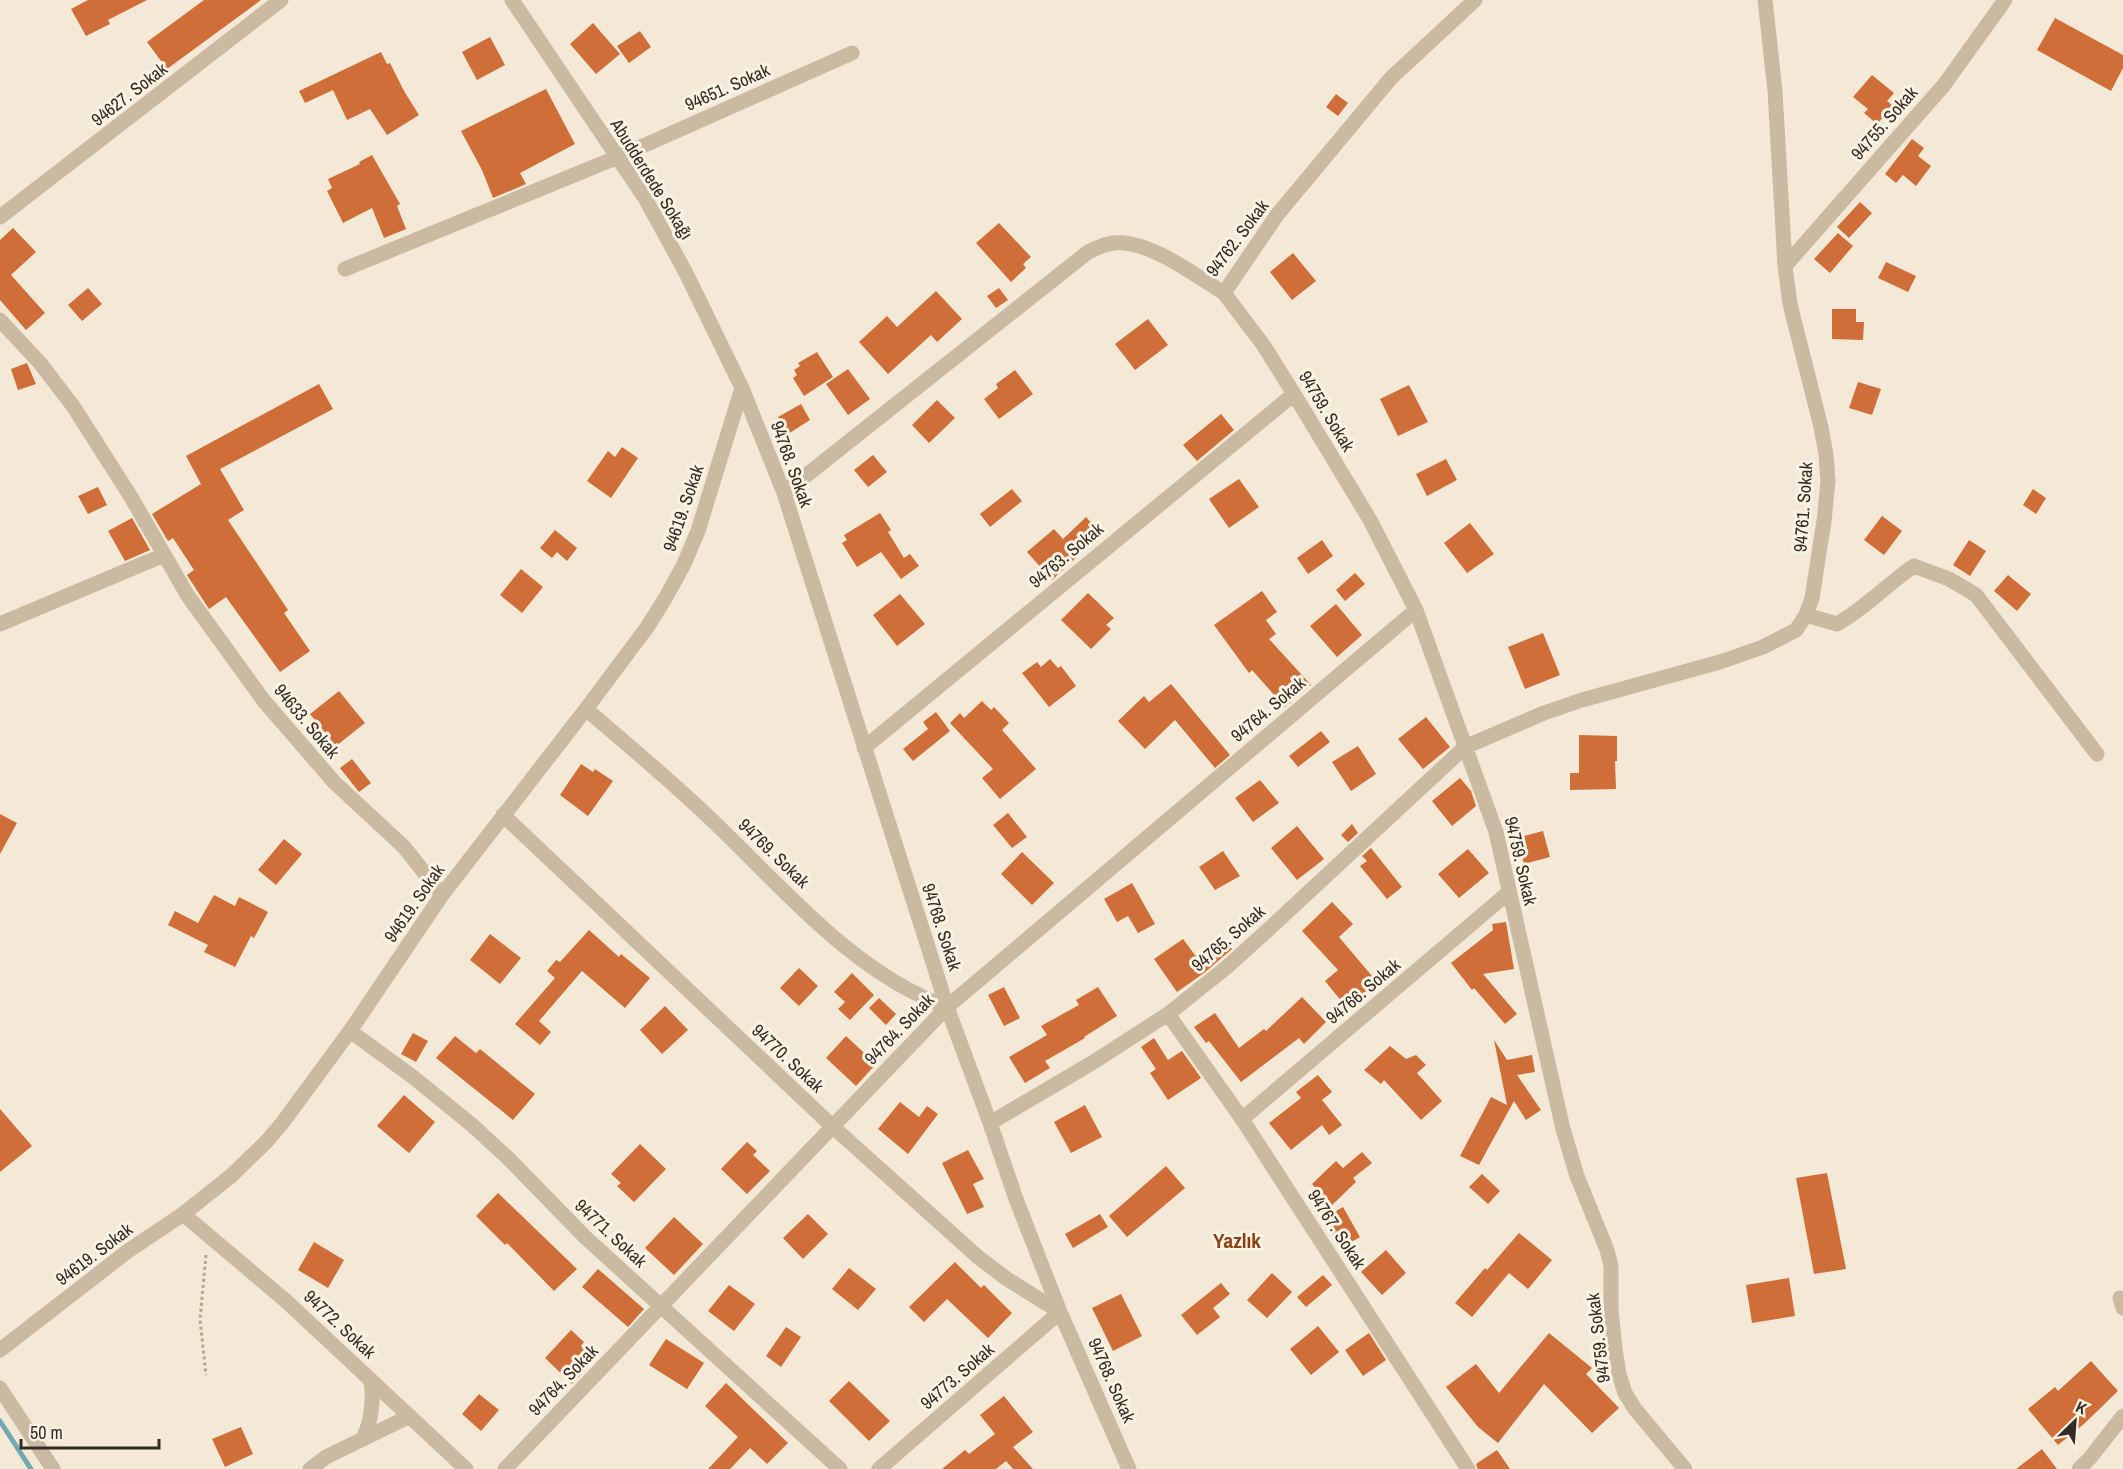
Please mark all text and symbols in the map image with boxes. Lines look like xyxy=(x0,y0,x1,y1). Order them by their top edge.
street label: 94627. Sokak xyxy=(86,56,173,132)
street label: 94651. Sokak xyxy=(681,57,774,117)
street label: 94755. Sokak xyxy=(1845,80,1923,165)
street label: Abudderdede Sokağı xyxy=(604,113,699,244)
street label: 94762. Sokak xyxy=(1200,194,1275,282)
street label: 94759. Sokak xyxy=(1293,366,1361,457)
street label: 94768. Sokak xyxy=(765,417,819,511)
street label: 94761. Sokak xyxy=(1787,460,1819,553)
street label: 94619. Sokak xyxy=(656,461,710,555)
street label: 94763. Sokak xyxy=(1023,516,1109,594)
street label: 94764. Sokak xyxy=(1225,670,1311,748)
street label: 94633. Sokak xyxy=(268,678,346,764)
street label: 94769. Sokak xyxy=(733,813,816,894)
street label: 94759. Sokak xyxy=(1499,814,1543,908)
street label: 94619. Sokak xyxy=(378,858,450,947)
street label: 94768. Sokak xyxy=(916,880,968,974)
street label: 94765. Sokak xyxy=(1186,899,1271,977)
street label: 94766. Sokak xyxy=(1320,952,1406,1030)
street label: 94764. Sokak xyxy=(859,987,940,1070)
street label: 94770. Sokak xyxy=(746,1018,830,1098)
street label: 94767. Sokak xyxy=(1302,1184,1372,1274)
street label: 94771. Sokak xyxy=(569,1193,653,1273)
street label: 94619. Sokak xyxy=(50,1216,138,1291)
district label: Yazlık xyxy=(1213,1226,1261,1255)
street label: 94772. Sokak xyxy=(298,1284,382,1364)
street label: 94759. Sokak xyxy=(1580,1291,1616,1384)
street label: 94768. Sokak xyxy=(1082,1334,1142,1427)
street label: 94773. Sokak xyxy=(915,1337,1000,1415)
street label: 94764. Sokak xyxy=(523,1338,604,1421)
north arrow xyxy=(2045,1391,2105,1451)
text: K xyxy=(2072,1395,2091,1420)
scale bar xyxy=(21,1412,159,1450)
text: 50 m xyxy=(30,1420,63,1445)

